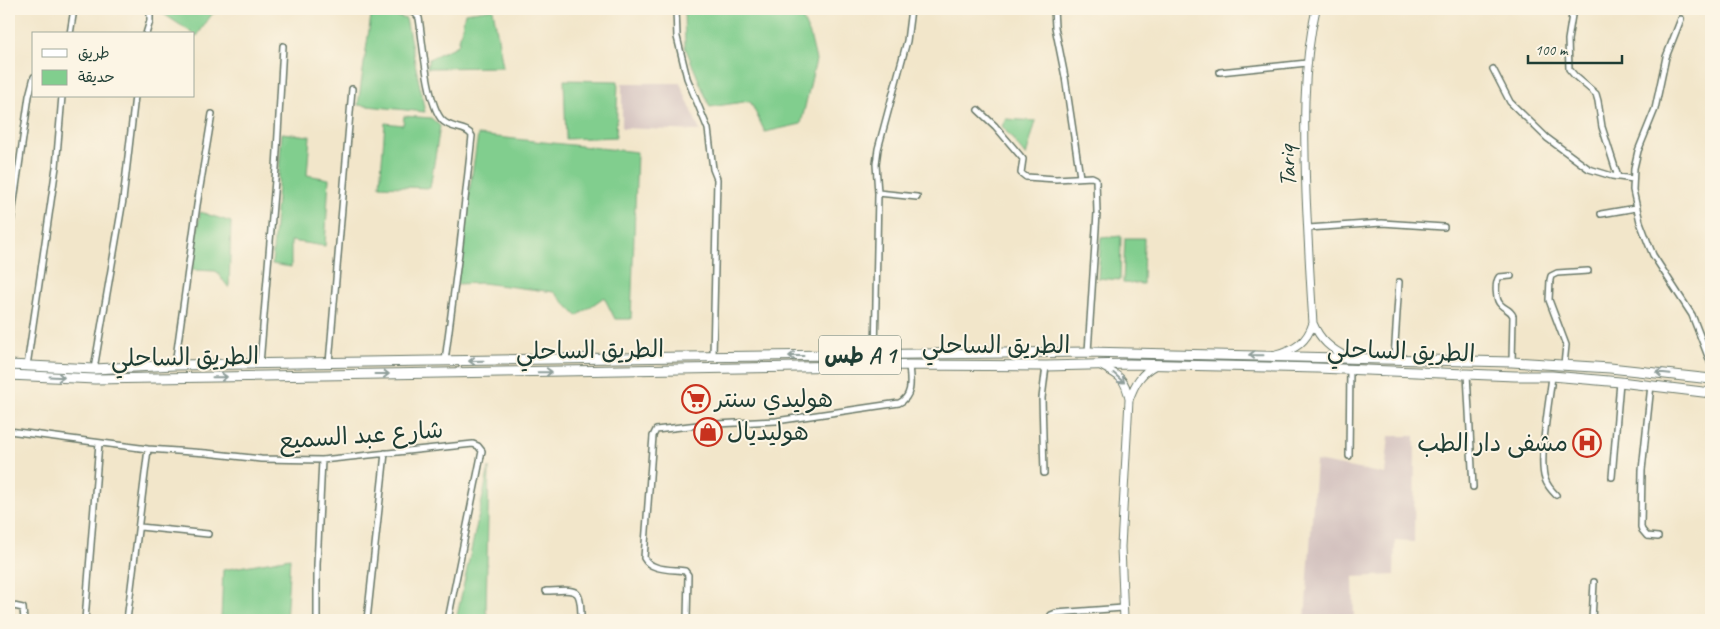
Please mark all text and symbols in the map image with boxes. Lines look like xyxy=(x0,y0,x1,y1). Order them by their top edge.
legend xyxy=(32,32,195,98)
scale bar xyxy=(1528,32,1621,64)
text: 100 m xyxy=(1535,41,1569,60)
text: طريق xyxy=(78,44,110,63)
text: حديقة xyxy=(78,68,115,87)
street label: Tariq xyxy=(1271,143,1303,187)
street label: الطريق الساحلي xyxy=(922,330,1070,366)
street label: الطريق الساحلي xyxy=(1326,333,1476,375)
street label: الطريق الساحلي xyxy=(516,334,664,372)
road number: طس A 1 xyxy=(819,336,901,374)
street label: الطريق الساحلي xyxy=(111,341,259,379)
one-way arrow xyxy=(1248,350,1264,360)
one-way arrow xyxy=(788,351,804,361)
one-way arrow xyxy=(468,356,484,366)
one-way arrow xyxy=(537,367,553,376)
one-way arrow xyxy=(1655,368,1671,378)
one-way arrow xyxy=(374,369,390,379)
one-way arrow xyxy=(49,372,65,382)
one-way arrow xyxy=(212,372,228,381)
one-way arrow xyxy=(1113,372,1125,384)
supermarket icon: هوليدي سنتر xyxy=(681,384,711,414)
place label: هوليدي سنتر xyxy=(713,384,833,416)
street label: شارع عبد السميع xyxy=(278,414,444,458)
shop icon: هوليديال xyxy=(693,417,723,447)
place label: هوليديال xyxy=(727,417,809,447)
place label: مشفى دار الطب xyxy=(1417,428,1568,458)
hospital icon: مشفى دار الطب xyxy=(1572,428,1602,458)

